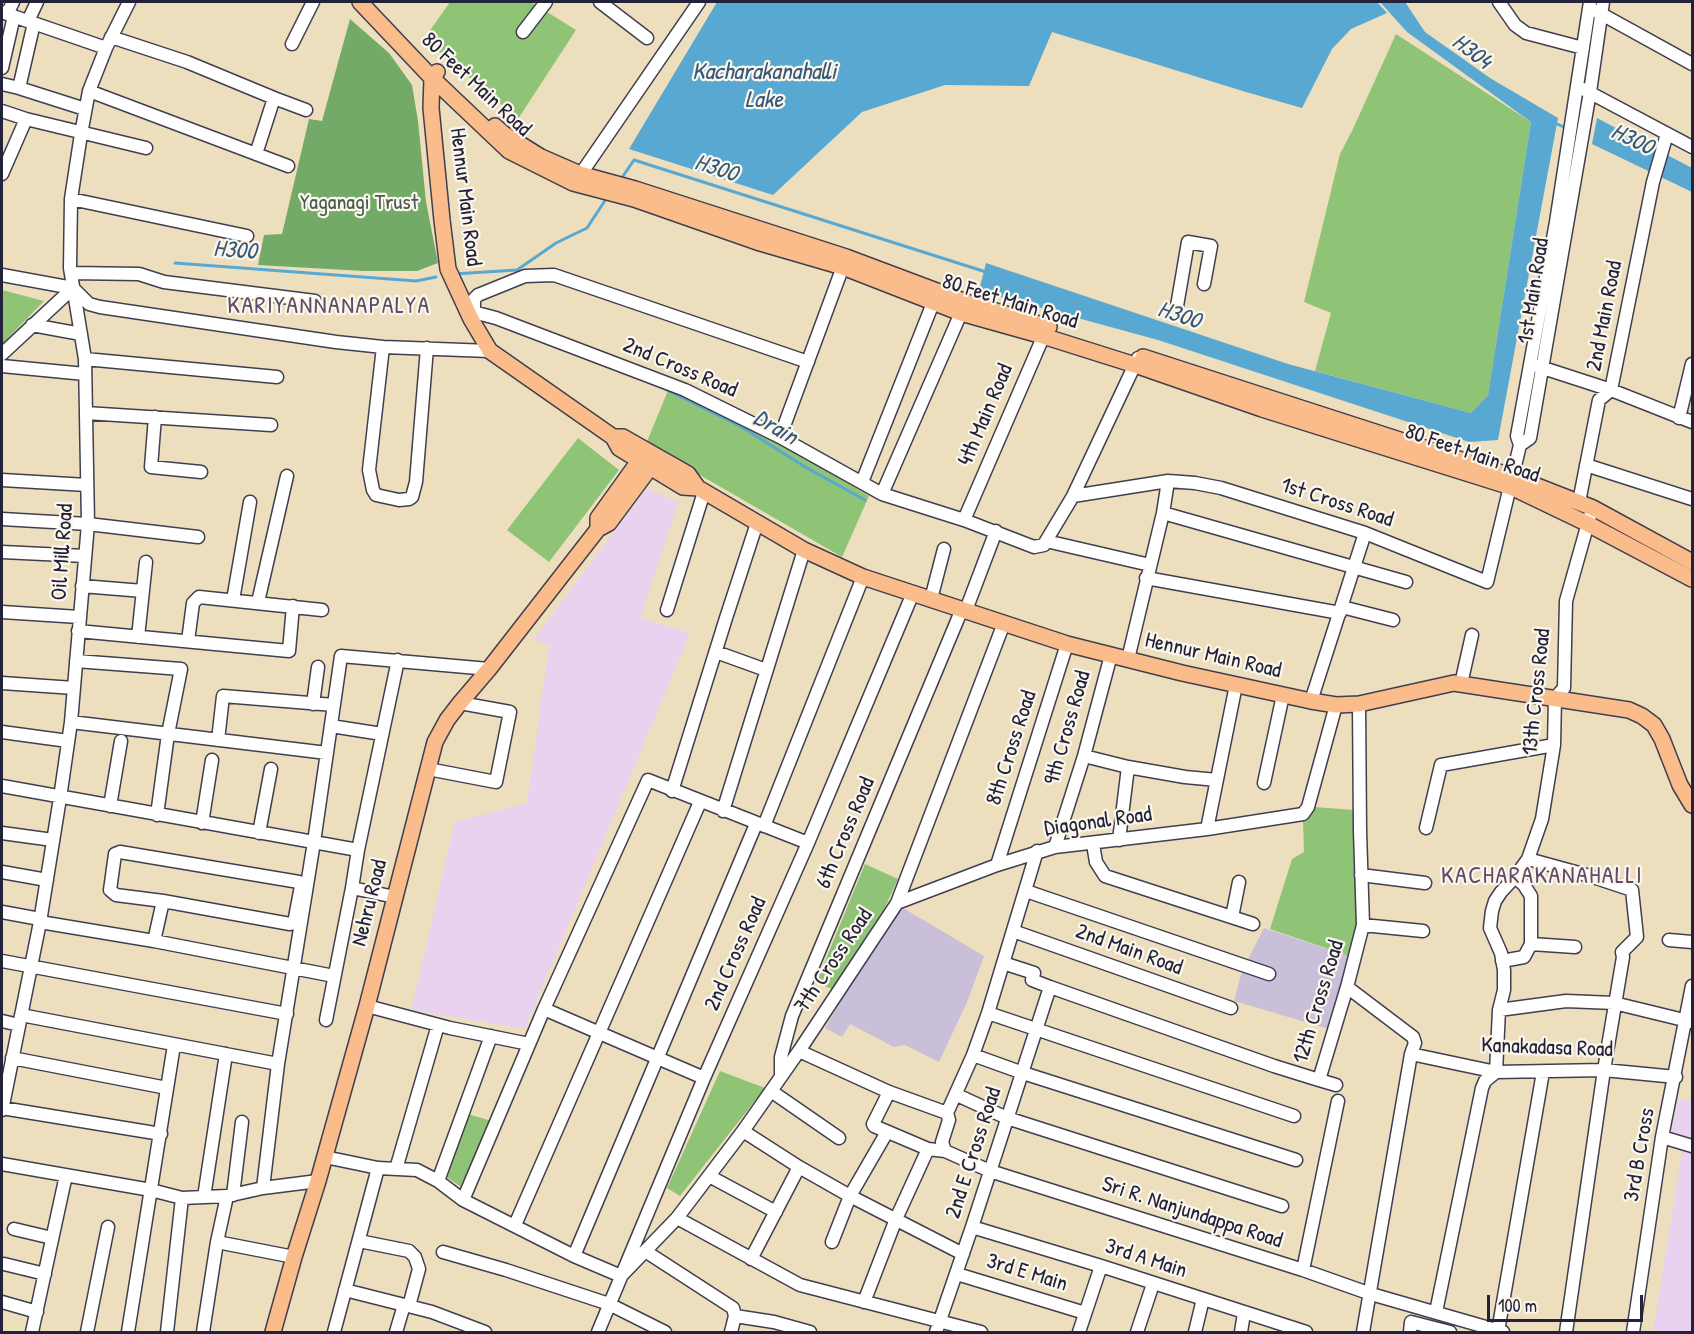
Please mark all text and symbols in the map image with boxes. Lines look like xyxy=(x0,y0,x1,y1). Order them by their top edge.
street label: 80 Feet Main Road xyxy=(416,27,536,143)
water label: H304 xyxy=(1446,28,1496,76)
water label: Kacharakanahalli Lake xyxy=(692,59,836,115)
water label: H300 xyxy=(1606,118,1658,162)
street label: Hennur Main Road xyxy=(443,126,487,268)
water label: H300 xyxy=(691,149,741,189)
park label: Yaganagi Trust xyxy=(300,190,418,216)
water label: H300 xyxy=(212,235,258,267)
street label: 1st Main Road xyxy=(1513,236,1555,346)
street label: 2nd Main Road xyxy=(1581,259,1629,373)
street label: 80 Feet Main Road xyxy=(939,269,1081,335)
district label: KARIYANNANAPALYA xyxy=(227,293,431,321)
water label: H300 xyxy=(1154,296,1204,336)
street label: 2nd Cross Road xyxy=(619,332,741,404)
street label: 4th Main Road xyxy=(953,360,1019,470)
water label: Drain xyxy=(748,404,802,452)
street label: 80 Feet Main Road xyxy=(1401,419,1543,489)
street label: 1st Cross Road xyxy=(1278,472,1396,534)
street label: Oil Mill Road xyxy=(46,503,80,601)
street label: 13th Cross Road xyxy=(1517,627,1557,757)
street label: Hennur Main Road xyxy=(1142,628,1284,684)
street label: 9th Cross Road xyxy=(1039,668,1097,788)
street label: 8th Cross Road xyxy=(981,687,1043,809)
street label: 6th Cross Road xyxy=(811,773,881,893)
street label: Diagonal Road xyxy=(1043,801,1153,843)
street label: Nehru Road xyxy=(347,857,393,949)
district label: KACHARAKANAHALLI xyxy=(1441,863,1643,891)
street label: 2nd Cross Road xyxy=(699,893,773,1015)
street label: 7th Cross Road xyxy=(789,904,879,1018)
street label: 2nd Main Road xyxy=(1072,919,1186,981)
street label: 12th Cross Road xyxy=(1288,937,1350,1067)
street label: Kanakadasa Road xyxy=(1481,1033,1613,1063)
street label: 2nd E Cross Road xyxy=(940,1084,1008,1222)
street label: 3rd B Cross xyxy=(1619,1106,1661,1204)
street label: Sri R. Nanjundappa Road xyxy=(1098,1171,1286,1255)
street label: 3rd A Main xyxy=(1102,1233,1190,1285)
street label: 3rd E Main xyxy=(983,1248,1071,1298)
scale bar xyxy=(1490,1283,1646,1321)
text: 100 m xyxy=(1498,1293,1537,1318)

